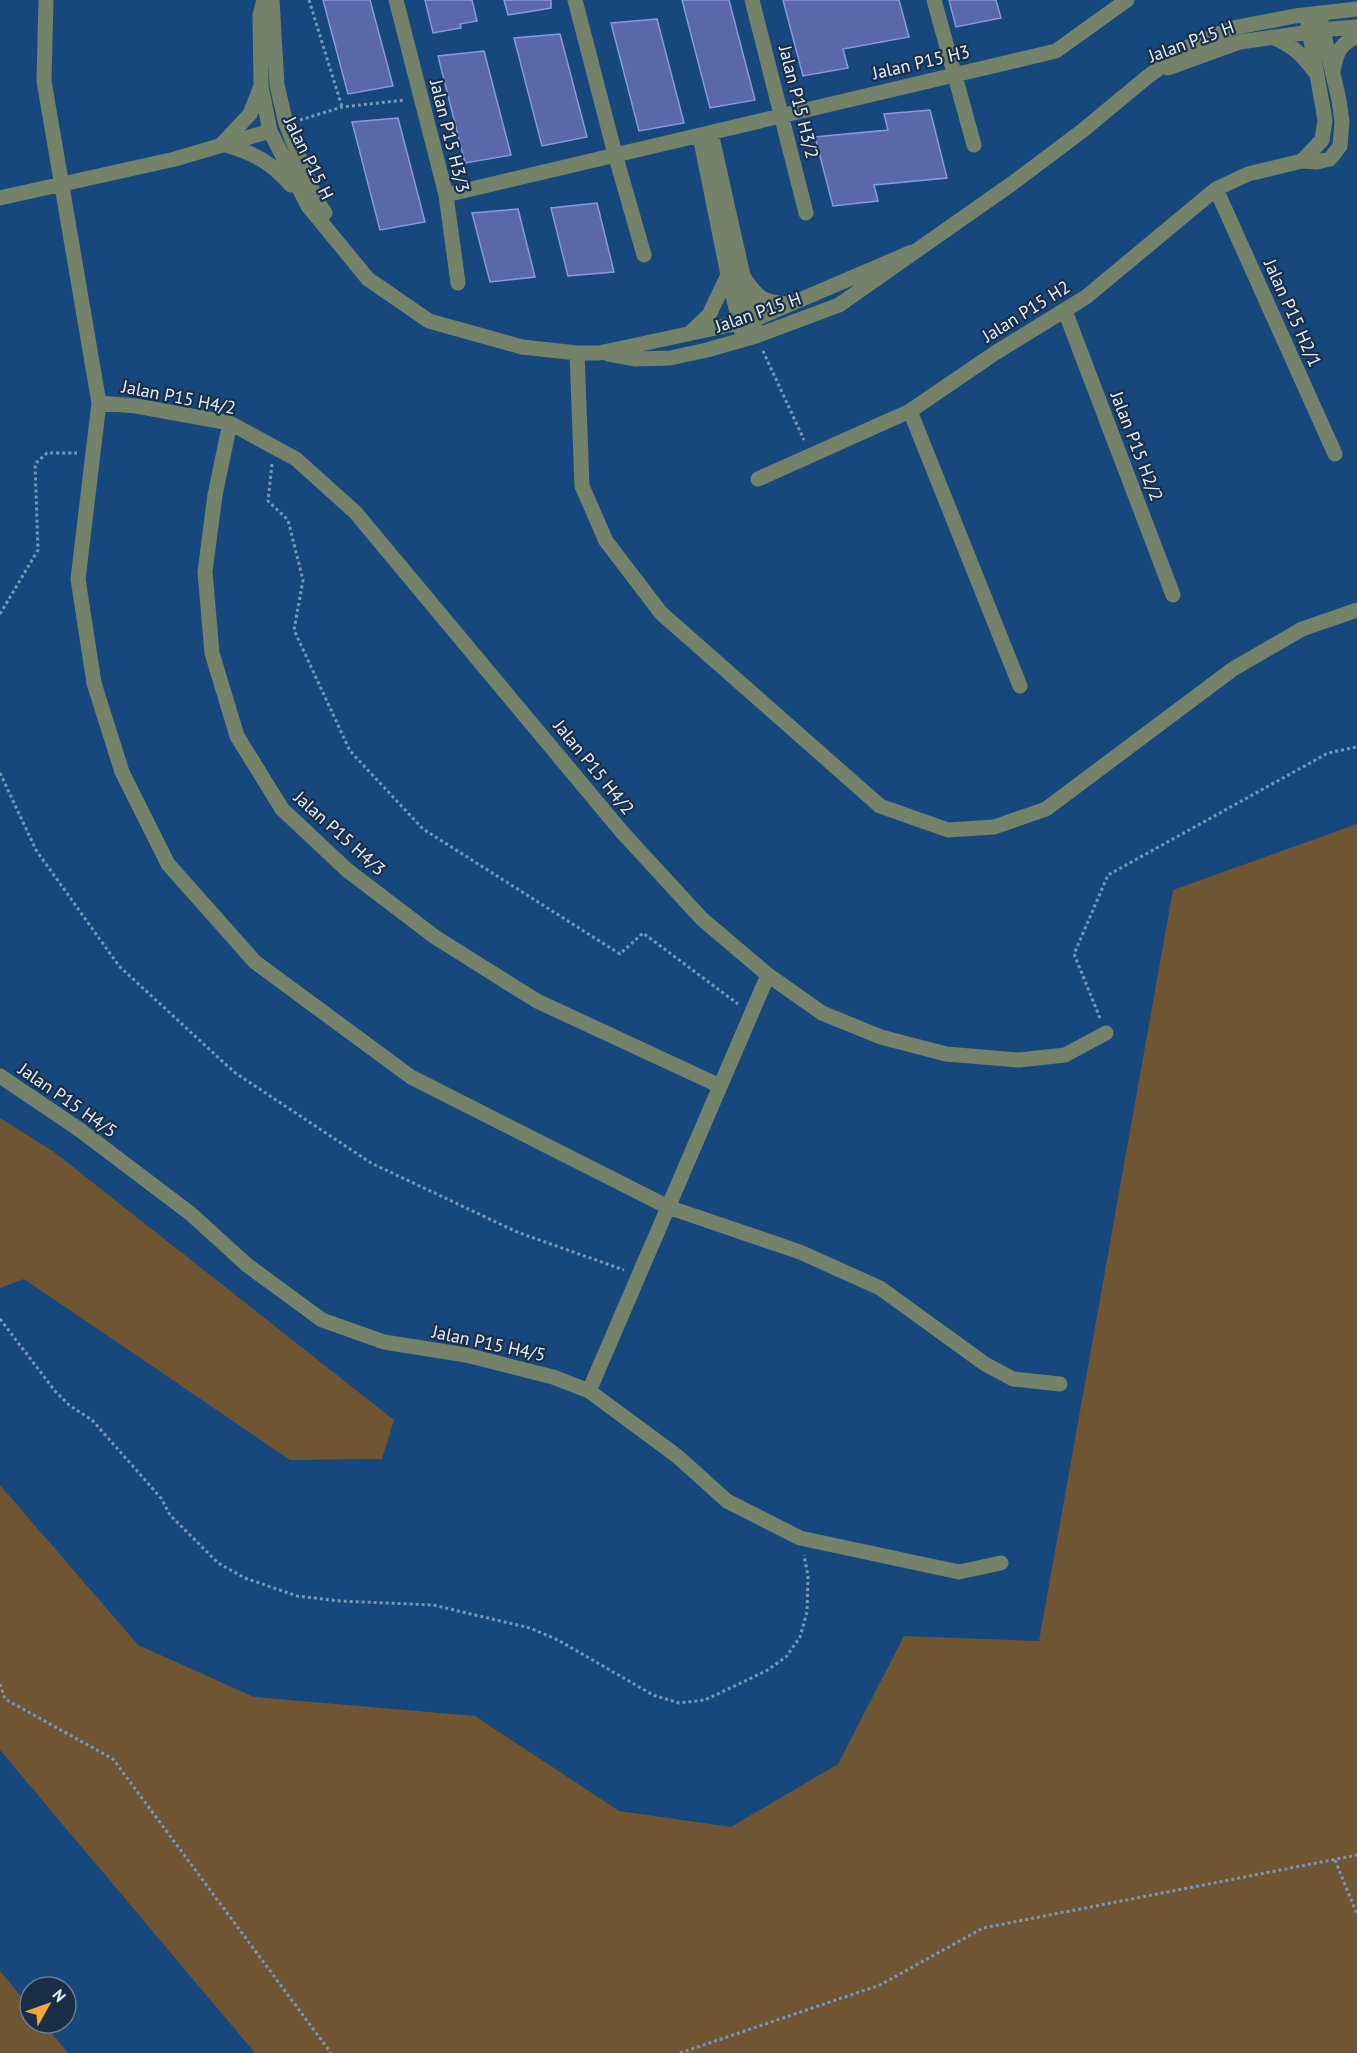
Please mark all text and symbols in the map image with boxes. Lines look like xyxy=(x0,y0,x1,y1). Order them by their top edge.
street label: Jalan P15 H xyxy=(1144,15,1237,67)
street label: Jalan P15 H3 xyxy=(869,40,972,85)
street label: Jalan P15 H3/2 xyxy=(774,42,824,161)
street label: Jalan P15 H3/3 xyxy=(425,76,475,195)
street label: Jalan P15 H xyxy=(279,112,339,203)
street label: Jalan P15 H2/1 xyxy=(1259,255,1327,370)
street label: Jalan P15 H2 xyxy=(977,275,1074,348)
street label: Jalan P15 H xyxy=(711,287,804,338)
street label: Jalan P15 H4/2 xyxy=(119,374,238,419)
street label: Jalan P15 H2/2 xyxy=(1105,387,1168,504)
street label: Jalan P15 H4/2 xyxy=(548,714,639,819)
street label: Jalan P15 H4/3 xyxy=(289,785,391,880)
street label: Jalan P15 H4/5 xyxy=(13,1057,122,1143)
street label: Jalan P15 H4/5 xyxy=(429,1320,548,1366)
north arrow xyxy=(18,1975,78,2035)
text: N xyxy=(48,1985,71,2006)

